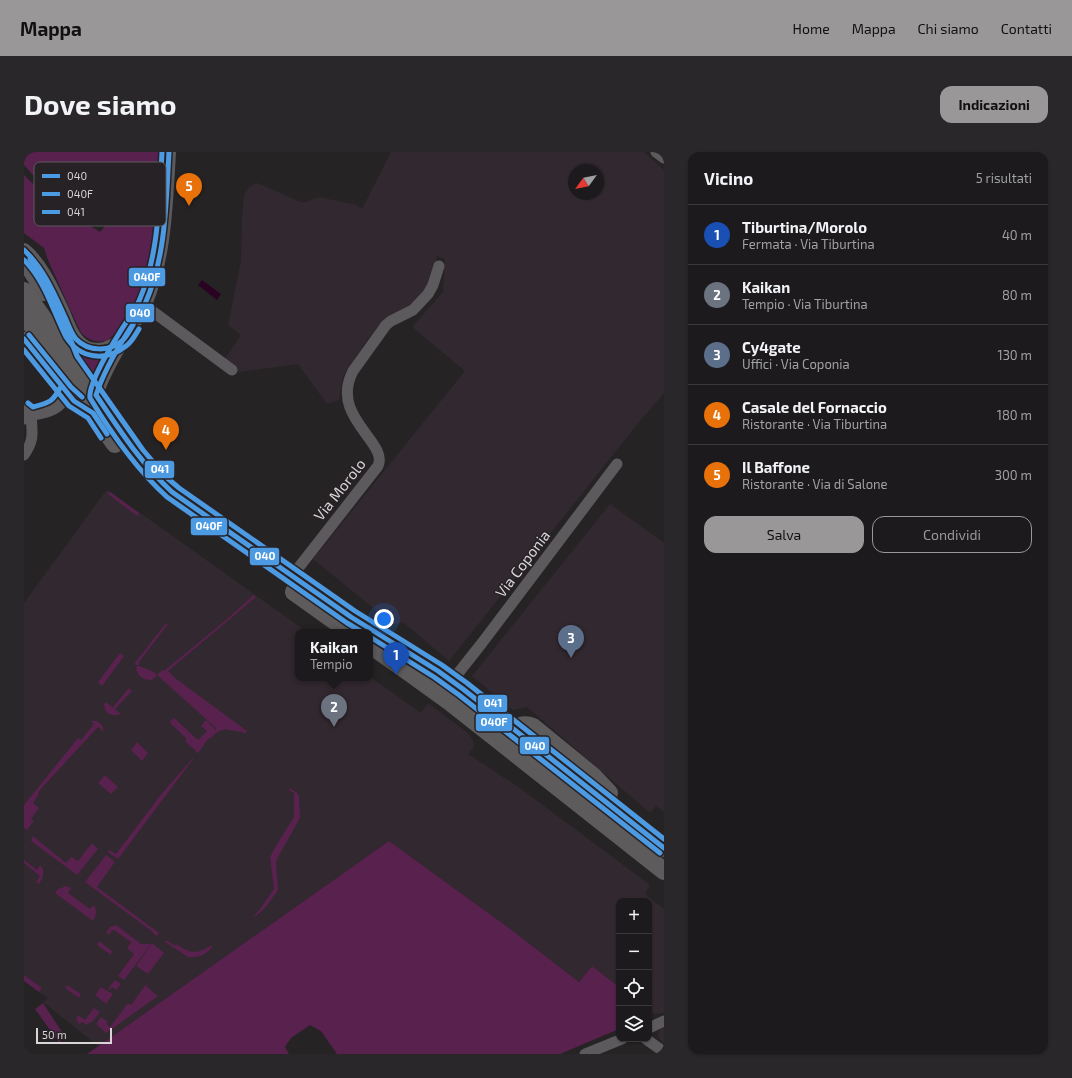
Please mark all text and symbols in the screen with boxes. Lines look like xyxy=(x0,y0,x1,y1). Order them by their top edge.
text: Mappa xyxy=(20,17,82,40)
text: Home xyxy=(793,20,830,37)
text: Mappa xyxy=(852,20,896,37)
text: Chi siamo xyxy=(918,20,979,37)
text: Contatti xyxy=(1001,20,1052,37)
button: Indicazioni xyxy=(940,86,1048,123)
text: Dove siamo xyxy=(24,87,177,121)
legend xyxy=(34,162,166,226)
north arrow xyxy=(568,164,604,200)
text: Vicino xyxy=(704,168,753,188)
text: 040 xyxy=(67,169,87,182)
text: 5 risultati xyxy=(976,170,1032,186)
pin: 5 xyxy=(176,173,202,206)
text: 040F xyxy=(67,187,93,200)
text: 041 xyxy=(67,205,85,218)
text: Tiburtina/Morolo xyxy=(742,218,867,236)
text: 1 xyxy=(714,227,720,243)
text: 40 m xyxy=(1002,227,1032,243)
text: Fermata · Via Tiburtina xyxy=(742,236,875,252)
line badge: 040F xyxy=(128,267,166,287)
text: 040F xyxy=(133,270,161,283)
text: Kaikan xyxy=(742,278,790,296)
text: 2 xyxy=(713,287,721,303)
text: 80 m xyxy=(1002,287,1032,303)
text: Tempio · Via Tiburtina xyxy=(742,296,868,312)
line badge: 040 xyxy=(125,303,155,323)
text: 040 xyxy=(130,306,151,319)
text: Cy4gate xyxy=(742,338,801,356)
text: 3 xyxy=(713,347,721,363)
text: 130 m xyxy=(997,347,1032,363)
text: Uffici · Via Coponia xyxy=(742,356,850,372)
text: Casale del Fornaccio xyxy=(742,398,887,416)
text: 4 xyxy=(713,407,721,423)
text: 180 m xyxy=(997,407,1032,423)
text: Ristorante · Via Tiburtina xyxy=(742,416,887,432)
pin: 4 xyxy=(153,417,179,450)
street label: Via Morolo xyxy=(310,455,369,524)
text: Il Baffone xyxy=(742,458,810,476)
line badge: 041 xyxy=(144,460,175,479)
text: 041 xyxy=(151,462,169,475)
text: 5 xyxy=(713,467,721,483)
text: 300 m xyxy=(995,467,1032,483)
text: Ristorante · Via di Salone xyxy=(742,476,888,492)
button: Salva xyxy=(704,516,864,553)
button: Condividi xyxy=(872,516,1032,553)
line badge: 040F xyxy=(190,517,228,536)
text: 040F xyxy=(195,519,223,532)
street label: Via Coponia xyxy=(491,526,553,601)
line badge: 040 xyxy=(249,547,280,566)
text: 040 xyxy=(255,549,276,562)
your location xyxy=(374,609,394,629)
pin: 3 xyxy=(558,625,584,658)
popup xyxy=(295,629,373,681)
text: Kaikan xyxy=(310,638,358,656)
pin: 1 xyxy=(383,642,409,675)
text: Tempio xyxy=(310,656,353,672)
pin: 2 xyxy=(321,694,347,727)
line badge: 041 xyxy=(477,694,508,713)
text: 041 xyxy=(484,696,502,709)
line badge: 040F xyxy=(475,713,513,732)
text: 040F xyxy=(480,715,508,728)
line badge: 040 xyxy=(519,736,550,755)
text: 040 xyxy=(525,739,546,752)
map controls xyxy=(616,898,652,1042)
button: + xyxy=(616,898,652,934)
button: − xyxy=(616,934,652,970)
button: locate xyxy=(616,970,652,1006)
button: layers xyxy=(616,1006,652,1042)
scale bar xyxy=(36,1026,112,1045)
text: 50 m xyxy=(42,1028,67,1041)

